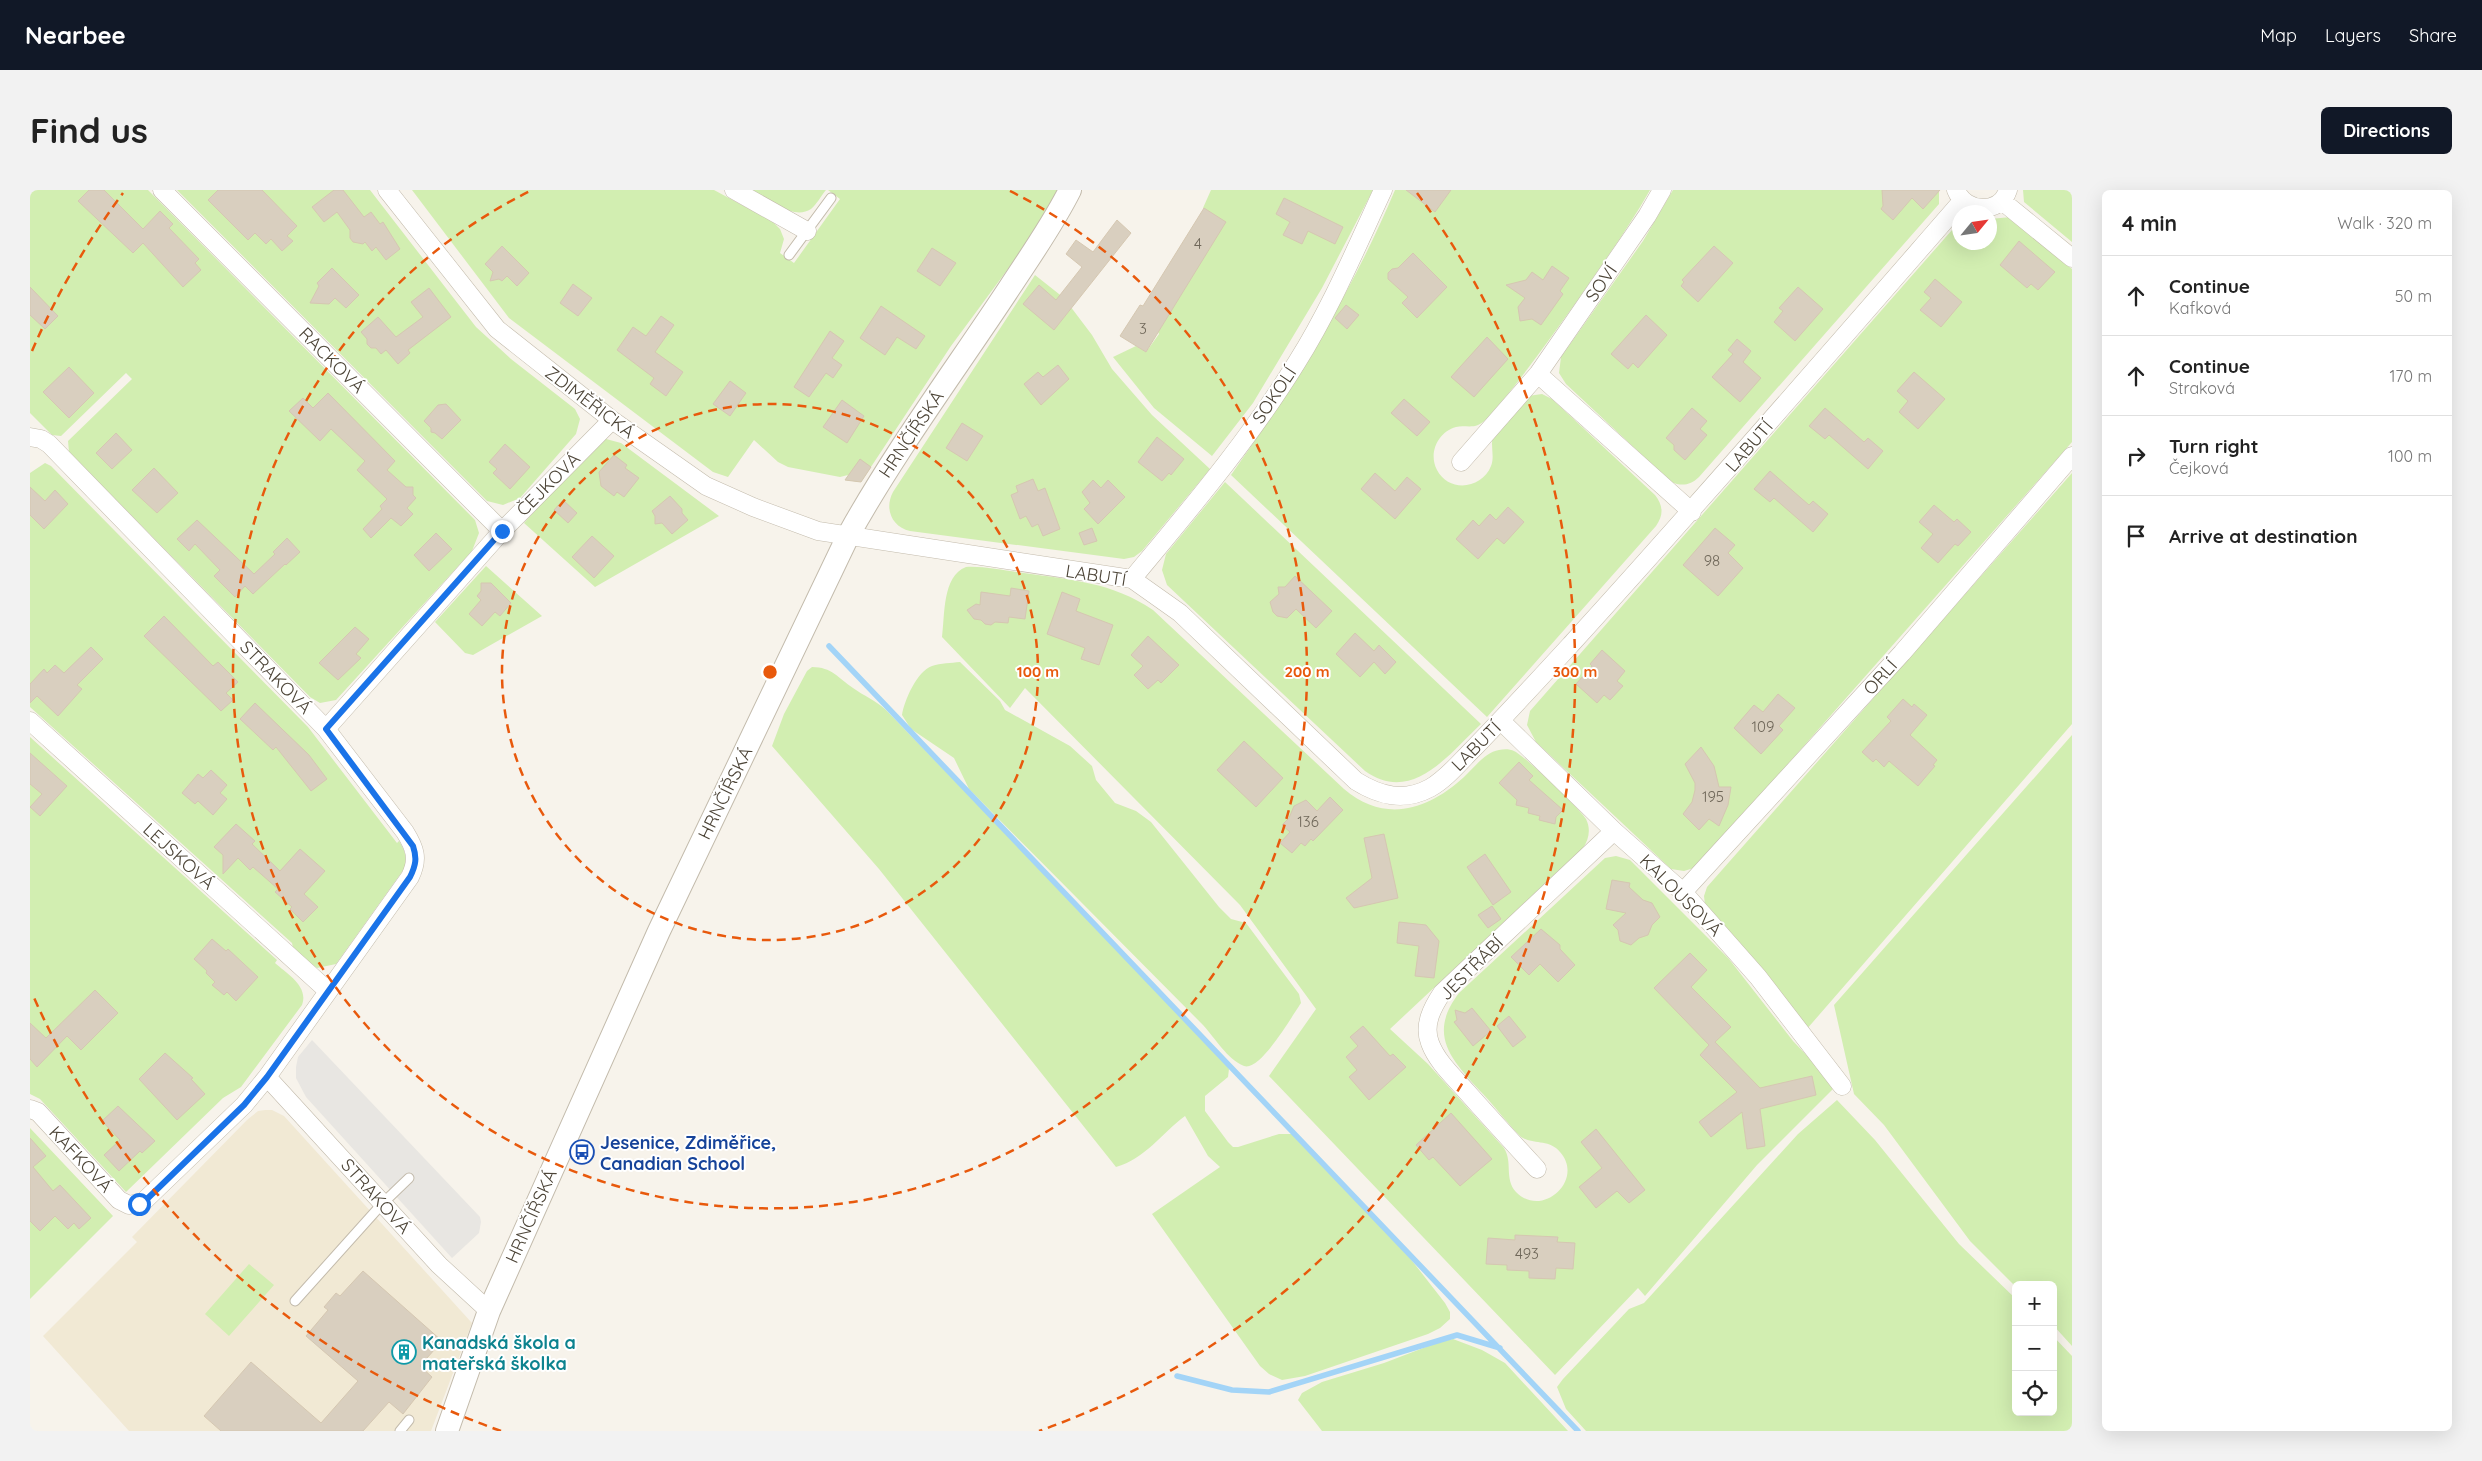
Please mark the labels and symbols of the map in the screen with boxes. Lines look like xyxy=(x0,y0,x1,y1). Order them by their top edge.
north arrow xyxy=(1952,205,1997,250)
house number: 4 xyxy=(1194,234,1202,253)
street label: SOVÍ xyxy=(1580,260,1622,306)
house number: 3 xyxy=(1139,319,1147,338)
street label: RACKOVÁ xyxy=(294,322,370,398)
street label: ZDIMĚŘICKÁ xyxy=(541,361,640,443)
street label: SOKOLÍ xyxy=(1247,362,1302,428)
street label: HRNČÍŘSKÁ xyxy=(873,386,949,482)
street label: LABUTÍ xyxy=(1720,415,1778,477)
street label: ČEJKOVÁ xyxy=(511,447,585,521)
route end xyxy=(491,520,514,543)
house number: 98 xyxy=(1704,551,1720,570)
street label: LABUTÍ xyxy=(1064,559,1128,591)
street label: STRAKOVÁ xyxy=(235,635,317,719)
street label: ORLÍ xyxy=(1858,654,1902,700)
text: 100 m xyxy=(1017,662,1059,681)
text: 200 m xyxy=(1285,662,1330,681)
text: 300 m xyxy=(1553,662,1597,681)
centre of rings xyxy=(761,663,779,681)
street label: LABUTÍ xyxy=(1446,716,1506,776)
house number: 109 xyxy=(1752,717,1774,736)
street label: HRNČÍŘSKÁ xyxy=(693,743,757,843)
house number: 195 xyxy=(1702,787,1724,806)
house number: 136 xyxy=(1297,812,1319,831)
street label: LEJSKOVÁ xyxy=(138,818,220,895)
street label: KALOUSOVÁ xyxy=(1635,849,1727,941)
street label: JESTŘÁBÍ xyxy=(1434,931,1508,1005)
street label: KAFKOVÁ xyxy=(44,1121,118,1197)
place label: Jesenice, Zdiměřice, Canadian School xyxy=(600,1131,776,1175)
bus stop icon: Jesenice, Zdiměřice, Canadian School xyxy=(569,1139,595,1165)
street label: STRAKOVÁ xyxy=(336,1154,416,1239)
street label: HRNČÍŘSKÁ xyxy=(500,1165,562,1267)
route start xyxy=(128,1193,151,1216)
house number: 493 xyxy=(1515,1244,1539,1263)
place label: Kanadská škola a mateřská školka xyxy=(422,1331,576,1375)
building icon: Kanadská škola a mateřská školka xyxy=(391,1339,417,1365)

